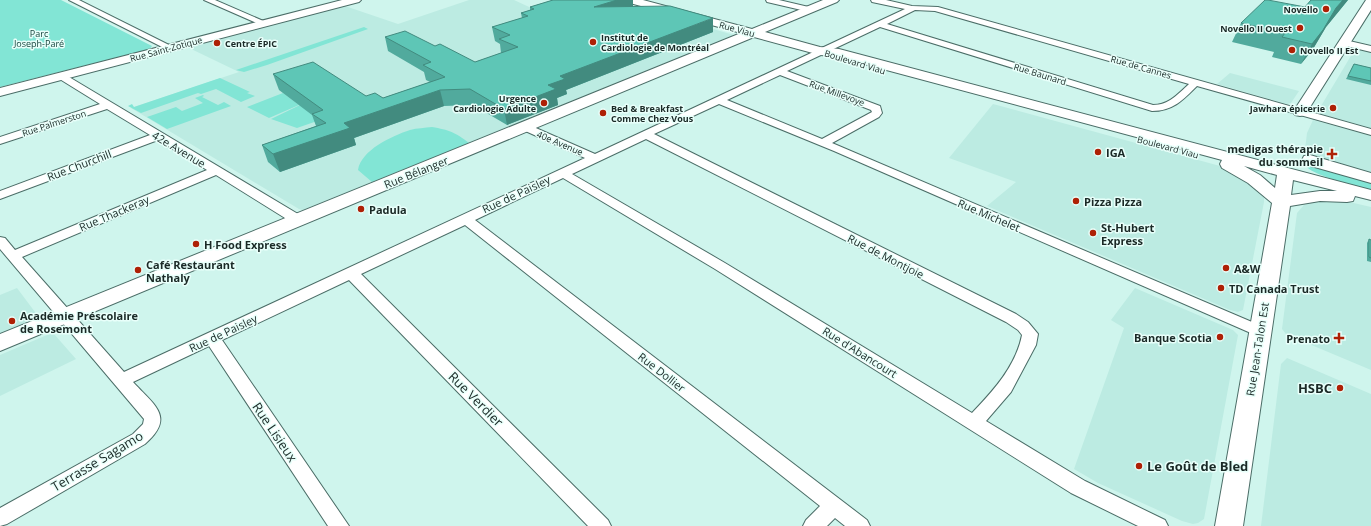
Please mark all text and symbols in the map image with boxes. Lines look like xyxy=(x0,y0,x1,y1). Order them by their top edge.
place label: Novello xyxy=(1284,3,1318,16)
marker: Novello xyxy=(1321,4,1331,14)
street label: Rue Viau xyxy=(718,18,756,40)
place label: Novello II Ouest xyxy=(1220,22,1292,35)
marker: Novello II Ouest xyxy=(1295,23,1305,33)
park label: Parc Joseph-Paré xyxy=(13,27,64,50)
place label: Institut de Cardiologie de Montréal xyxy=(601,31,709,54)
street label: Rue Saint-Zotique xyxy=(128,33,204,65)
place label: Centre ÉPIC xyxy=(225,37,277,50)
marker: Institut de Cardiologie de Montréal xyxy=(588,37,598,47)
marker: Centre ÉPIC xyxy=(212,38,222,48)
place label: Novello II Est xyxy=(1300,44,1359,57)
marker: Novello II Est xyxy=(1287,45,1297,55)
street label: Boulevard Viau xyxy=(823,47,887,77)
street label: Rue de Cannes xyxy=(1109,52,1173,82)
street label: Rue Baunard xyxy=(1012,60,1068,88)
street label: Rue Millevoye xyxy=(808,77,866,109)
place label: Urgence Cardiologie Adulte xyxy=(453,92,536,115)
marker: Urgence Cardiologie Adulte xyxy=(539,98,549,108)
place label: Bed & Breakfast Comme Chez Vous xyxy=(611,102,694,125)
place label: Jawhara épicerie xyxy=(1249,102,1325,115)
marker: Jawhara épicerie xyxy=(1328,103,1338,113)
street label: Rue Palmerston xyxy=(20,107,88,139)
marker: Bed & Breakfast Comme Chez Vous xyxy=(598,108,608,118)
street label: 42e Avenue xyxy=(149,127,209,171)
street label: 40e Avenue xyxy=(535,127,585,159)
street label: Boulevard Viau xyxy=(1136,133,1200,161)
place label: medigas thérapie du sommeil xyxy=(1227,141,1323,169)
place label: IGA xyxy=(1106,145,1126,160)
street label: Rue Churchill xyxy=(45,146,113,184)
marker: IGA xyxy=(1093,147,1103,157)
marker: medigas thérapie du sommeil xyxy=(1326,148,1338,160)
street label: Rue Bélanger xyxy=(382,152,451,192)
street label: Rue de Paisley xyxy=(480,171,553,216)
street label: Rue Thackeray xyxy=(77,191,152,235)
place label: Pizza Pizza xyxy=(1084,194,1142,209)
street label: Rue Michelet xyxy=(956,195,1023,235)
marker: Pizza Pizza xyxy=(1071,196,1081,206)
place label: Padula xyxy=(369,202,407,217)
marker: Padula xyxy=(356,204,366,214)
place label: St-Hubert Express xyxy=(1101,220,1154,248)
marker: St-Hubert Express xyxy=(1088,228,1098,238)
street label: Rue de Montjoie xyxy=(845,230,927,282)
place label: H Food Express xyxy=(204,237,287,252)
marker: H Food Express xyxy=(191,239,201,249)
place label: Café Restaurant Nathaly xyxy=(146,257,235,285)
place label: A&W xyxy=(1234,261,1261,276)
marker: A&W xyxy=(1221,263,1231,273)
marker: Café Restaurant Nathaly xyxy=(133,265,143,275)
place label: TD Canada Trust xyxy=(1229,281,1319,296)
marker: TD Canada Trust xyxy=(1216,283,1226,293)
street label: Rue Jean-Talon Est xyxy=(1242,301,1272,397)
place label: Académie Préscolaire de Rosemont xyxy=(20,308,139,336)
street label: Rue de Paisley xyxy=(187,310,260,355)
marker: Académie Préscolaire de Rosemont xyxy=(7,316,17,326)
street label: Rue d'Abancourt xyxy=(820,323,900,381)
place label: Banque Scotia xyxy=(1134,330,1212,345)
place label: Prenato xyxy=(1286,331,1330,346)
marker: Banque Scotia xyxy=(1215,332,1225,342)
marker: Prenato xyxy=(1333,332,1345,344)
street label: Rue Dollier xyxy=(635,349,689,396)
street label: Rue Verdier xyxy=(445,368,508,431)
place label: HSBC xyxy=(1298,379,1332,397)
marker: HSBC xyxy=(1335,383,1345,393)
street label: Rue Lisieux xyxy=(248,399,302,466)
street label: Terrasse Sagamo xyxy=(48,426,146,495)
place label: Le Goût de Bled xyxy=(1147,457,1248,475)
marker: Le Goût de Bled xyxy=(1134,461,1144,471)

